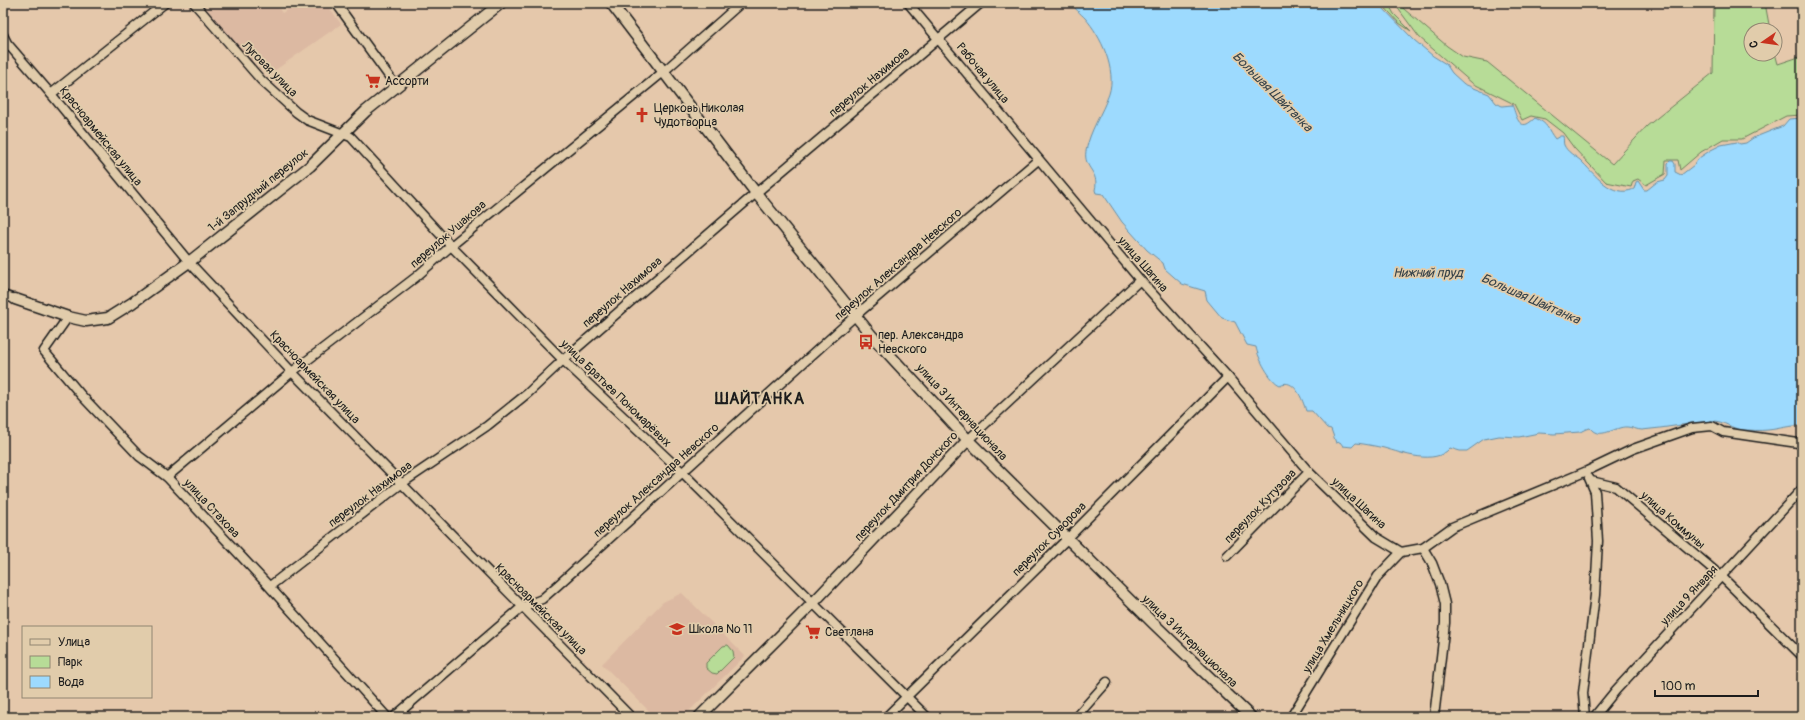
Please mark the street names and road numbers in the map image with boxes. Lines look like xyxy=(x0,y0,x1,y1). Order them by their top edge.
street label: Луговая улица xyxy=(238,38,301,101)
street label: Рабочая улица xyxy=(953,40,1013,107)
street label: переулок Нахимова xyxy=(826,44,913,120)
street label: Красноармейская улица xyxy=(56,84,146,189)
street label: 1-й Запрудный переулок xyxy=(205,145,312,235)
street label: переулок Ушакова xyxy=(407,197,490,271)
street label: переулок Александра Невского xyxy=(832,205,966,324)
street label: улица Шагина xyxy=(1114,233,1171,296)
street label: переулок Нахимова xyxy=(579,253,666,331)
street label: Красноармейская улица xyxy=(266,328,363,427)
street label: улица Братьев Пономарёвых xyxy=(556,336,674,450)
street label: улица 3 Интернационала xyxy=(912,360,1011,464)
street label: переулок Александра Невского xyxy=(590,420,723,541)
street label: переулок Дмитрия Донского xyxy=(851,428,962,544)
street label: переулок Нахимова xyxy=(326,458,415,531)
street label: переулок Кутузова xyxy=(1221,466,1300,547)
street label: улица Шагина xyxy=(1328,474,1389,533)
street label: улица Стахова xyxy=(180,475,243,541)
street label: улица Коммуны xyxy=(1637,488,1708,553)
street label: переулок Суворова xyxy=(1009,499,1090,580)
street label: Красноармейская улица xyxy=(492,560,590,659)
street label: улица 9 Января xyxy=(1657,562,1721,629)
street label: улица Хмельницкого xyxy=(1299,576,1368,677)
street label: улица 3 Интернационала xyxy=(1138,591,1241,691)

